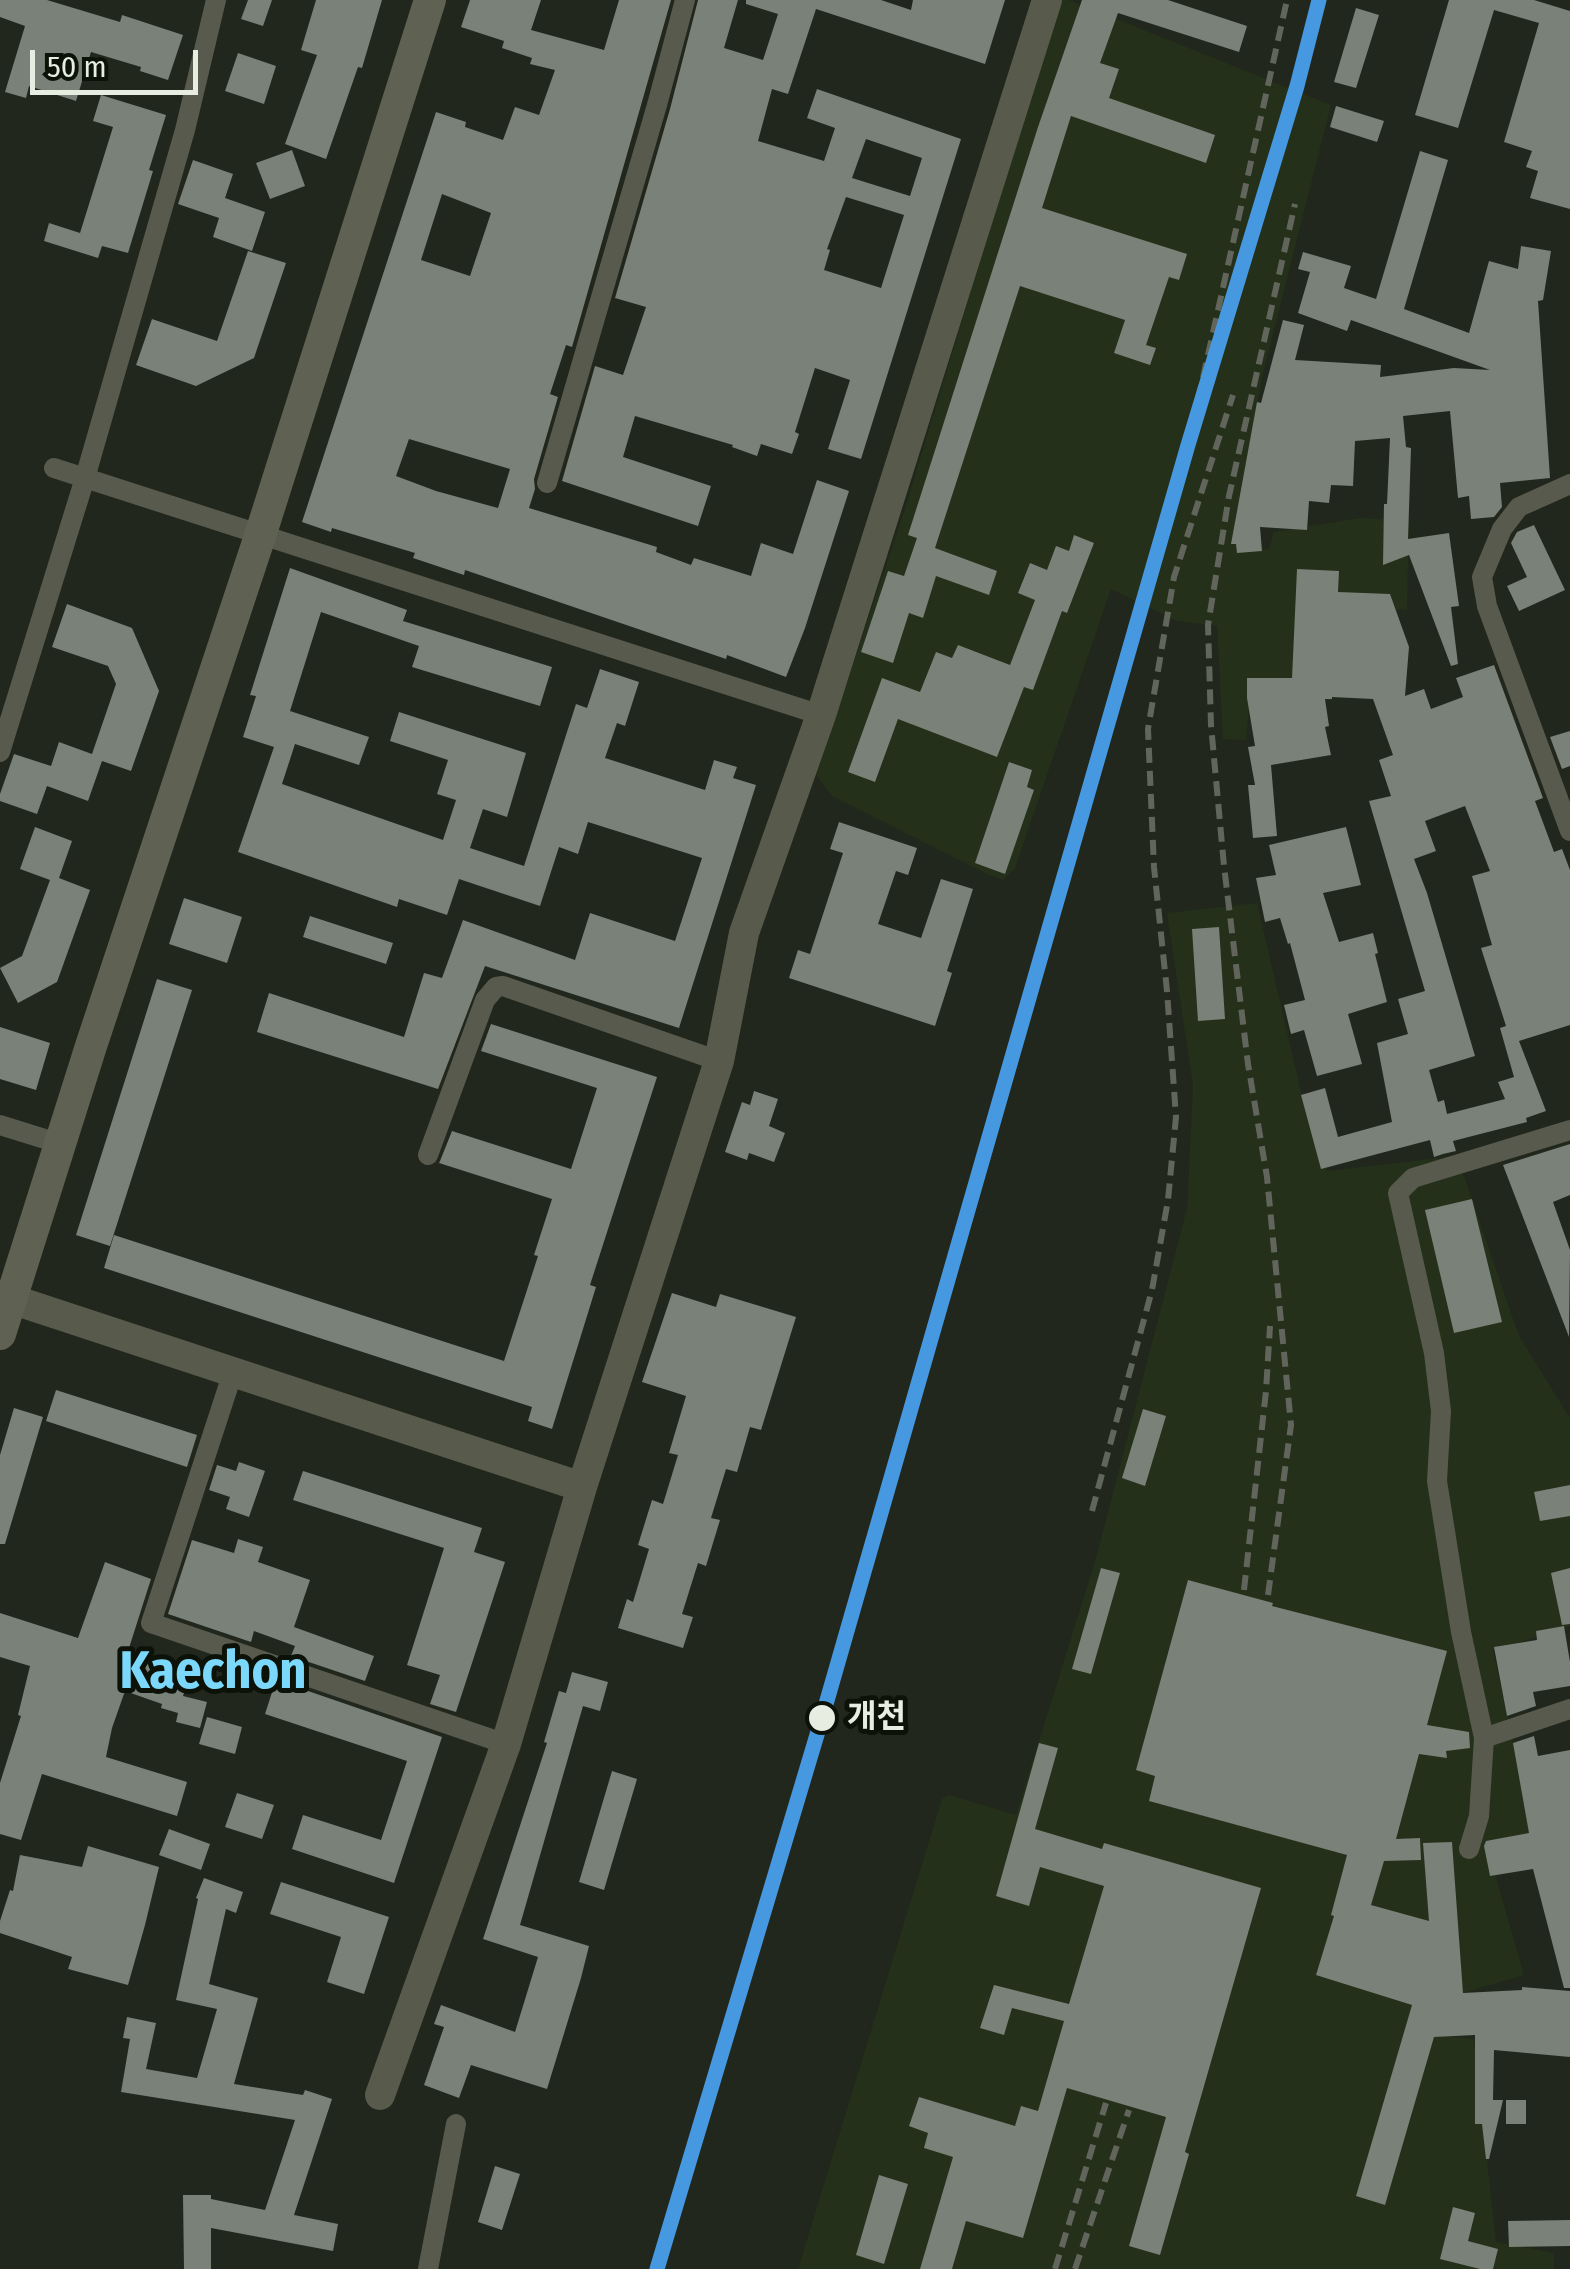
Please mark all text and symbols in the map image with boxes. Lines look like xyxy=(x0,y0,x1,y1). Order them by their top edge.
scale bar xyxy=(35,30,202,92)
text: 50 m xyxy=(47,49,107,85)
district label: Kaechon xyxy=(120,1642,306,1704)
place label: 개천 xyxy=(847,1699,906,1737)
marker: 개천 xyxy=(806,1702,838,1734)

